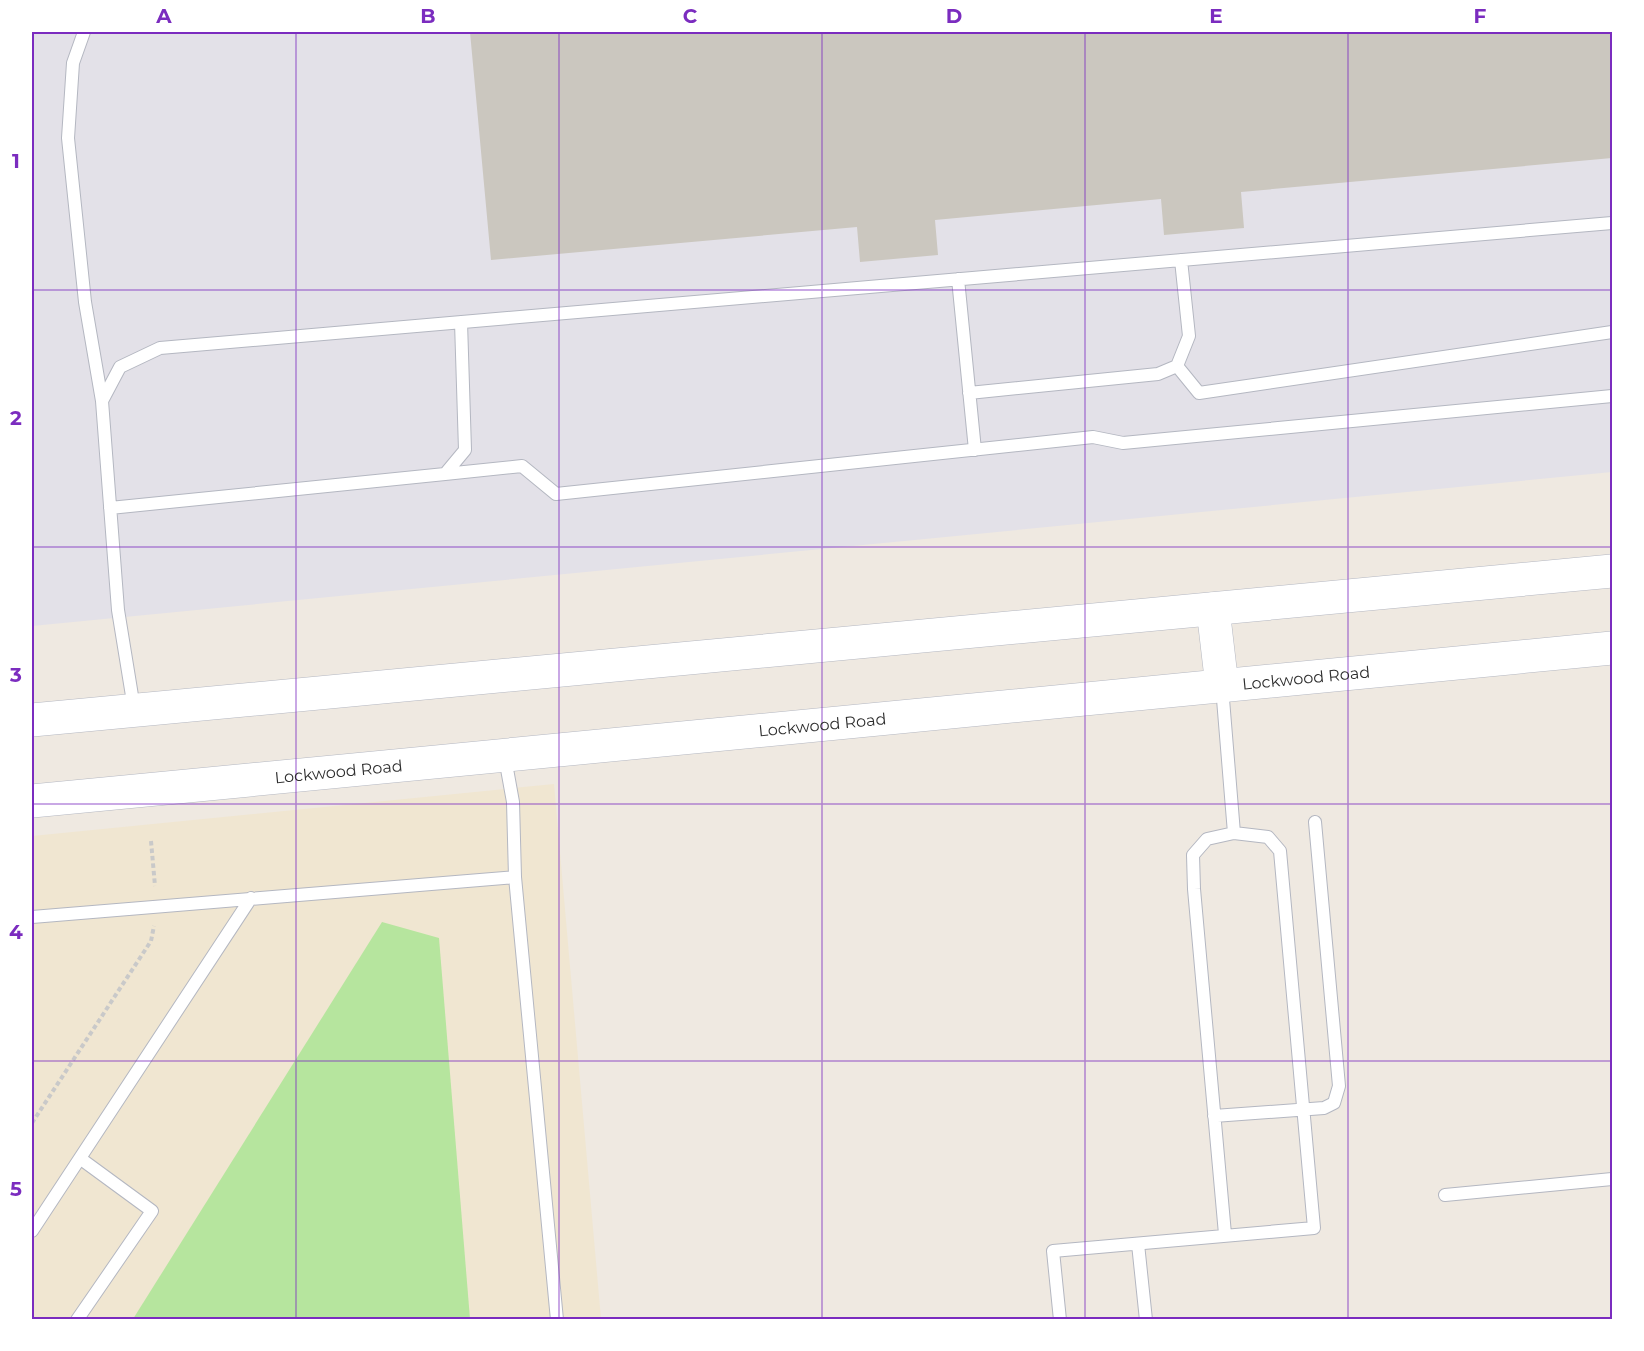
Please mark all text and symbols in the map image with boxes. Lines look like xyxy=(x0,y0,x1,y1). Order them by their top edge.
text: A xyxy=(155,4,172,28)
text: B xyxy=(420,4,436,28)
text: C xyxy=(683,4,698,28)
text: D xyxy=(946,4,962,28)
text: E xyxy=(1209,4,1223,28)
text: F xyxy=(1474,4,1487,28)
text: 1 xyxy=(12,149,20,173)
text: 2 xyxy=(10,406,22,430)
street label: Lockwood Road xyxy=(1241,662,1371,693)
text: 3 xyxy=(9,663,22,687)
street label: Lockwood Road xyxy=(758,709,887,740)
street label: Lockwood Road xyxy=(274,756,403,787)
text: 4 xyxy=(9,920,23,944)
text: 5 xyxy=(10,1177,22,1201)

